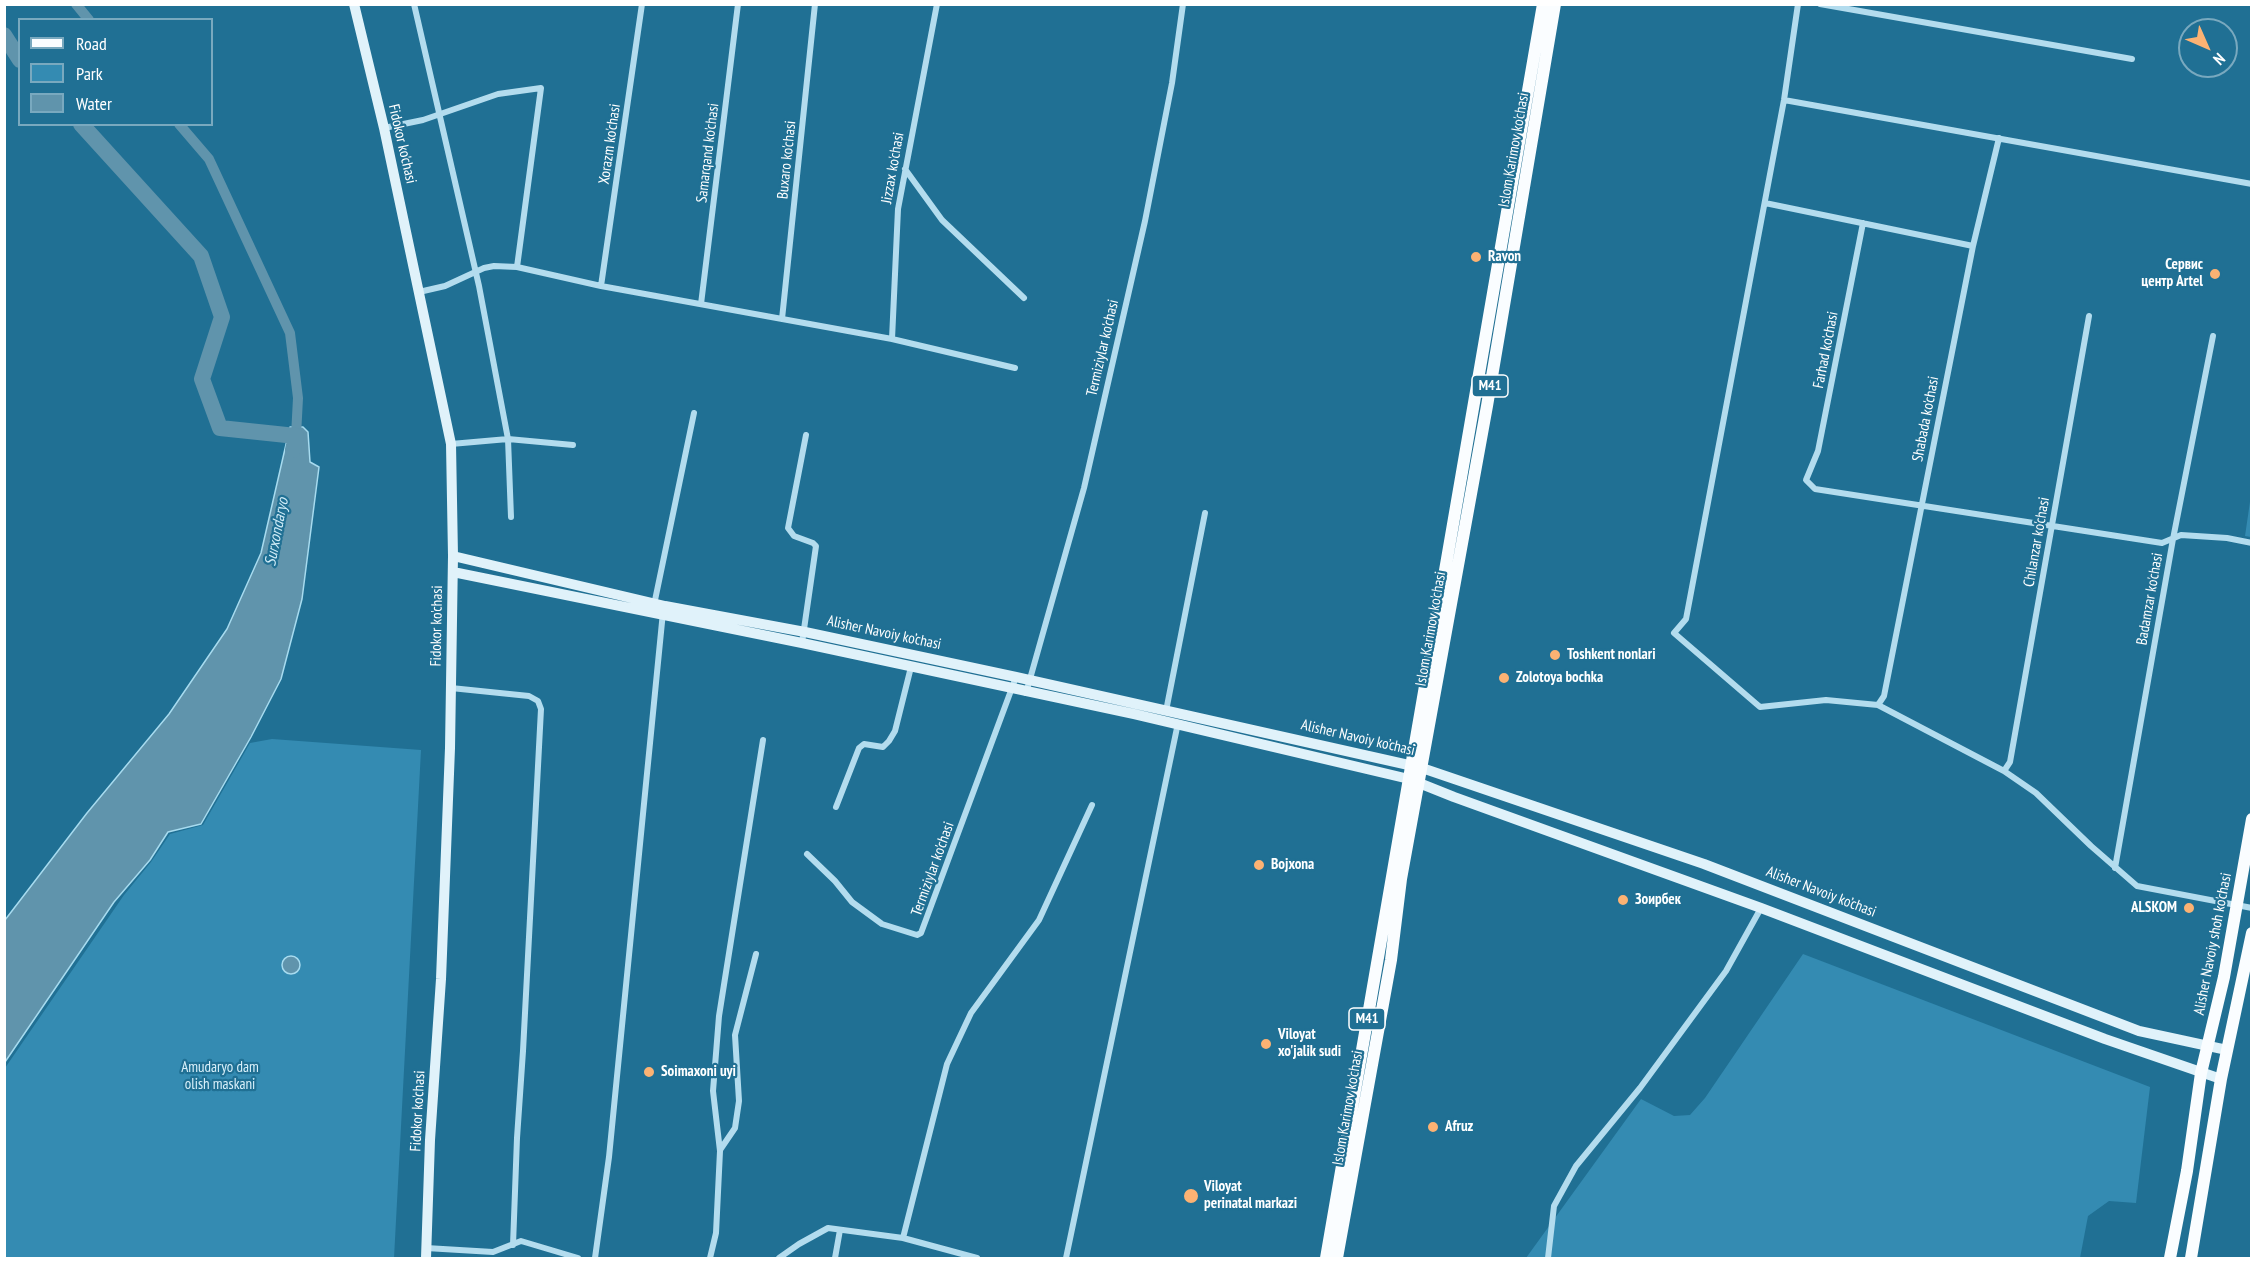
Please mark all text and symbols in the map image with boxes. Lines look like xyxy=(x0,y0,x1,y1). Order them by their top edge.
legend xyxy=(18,18,213,126)
north arrow xyxy=(2178,18,2238,78)
text: Road xyxy=(76,32,107,55)
text: N xyxy=(2209,49,2229,69)
text: Park xyxy=(76,62,103,85)
street label: Islom Karimov ko'chasi xyxy=(1495,91,1533,209)
text: Water xyxy=(76,92,112,115)
street label: Fidokor ko'chasi xyxy=(384,102,420,186)
street label: Samarqand ko'chasi xyxy=(693,102,723,204)
street label: Xorazm ko'chasi xyxy=(595,103,625,185)
street label: Buxaro ko'chasi xyxy=(774,120,800,200)
street label: Jizzax ko'chasi xyxy=(878,131,908,205)
place label: Ravon xyxy=(1488,248,1521,266)
marker: Ravon xyxy=(1469,250,1483,264)
place label: Сервис центр Artel xyxy=(2141,256,2203,291)
marker: Сервис центр Artel xyxy=(2208,267,2222,281)
street label: Termiziylar ko'chasi xyxy=(1083,298,1123,398)
street label: Farhad ko'chasi xyxy=(1810,310,1842,390)
road number: M41 xyxy=(1472,375,1508,397)
street label: Shabada ko'chasi xyxy=(1909,375,1943,463)
water label: Surxondaryo xyxy=(261,496,293,568)
street label: Chilanzar ko'chasi xyxy=(2020,496,2054,588)
street label: Badamzar ko'chasi xyxy=(2133,552,2167,646)
street label: Islom Karimov ko'chasi xyxy=(1412,570,1450,688)
street label: Fidokor ko'chasi xyxy=(427,585,447,667)
street label: Alisher Navoiy ko’chasi xyxy=(825,612,943,654)
place label: Toshkent nonlari xyxy=(1567,646,1656,664)
marker: Toshkent nonlari xyxy=(1548,648,1562,662)
place label: Zolotoya bochka xyxy=(1516,669,1603,687)
marker: Zolotoya bochka xyxy=(1497,671,1511,685)
street label: Alisher Navoiy ko’chasi xyxy=(1299,716,1417,760)
street label: Termiziylar ko'chasi xyxy=(908,820,958,918)
place label: Bojxona xyxy=(1271,856,1314,874)
marker: Bojxona xyxy=(1252,858,1266,872)
street label: Alisher Navoiy ko’chasi xyxy=(1763,863,1879,921)
street label: Alisher Navoiy shoh ko'chasi xyxy=(2190,871,2236,1017)
place label: Зоирбек xyxy=(1635,891,1681,909)
marker: Зоирбек xyxy=(1616,893,1630,907)
place label: ALSKOM xyxy=(2131,899,2177,917)
marker: ALSKOM xyxy=(2182,901,2196,915)
road number: M41 xyxy=(1349,1008,1385,1030)
place label: Viloyat xo'jalik sudi xyxy=(1278,1026,1341,1061)
marker: Viloyat xo'jalik sudi xyxy=(1259,1037,1273,1051)
street label: Islom Karimov ko'chasi xyxy=(1329,1049,1367,1167)
park label: Amudaryo dam olish maskani xyxy=(181,1059,259,1094)
place label: Soimaxoni uyi xyxy=(661,1063,736,1081)
marker: Soimaxoni uyi xyxy=(642,1065,656,1079)
street label: Fidokor ko'chasi xyxy=(407,1070,429,1152)
place label: Afruz xyxy=(1445,1118,1473,1136)
marker: Afruz xyxy=(1426,1120,1440,1134)
place label: Viloyat perinatal markazi xyxy=(1204,1178,1297,1213)
marker: Viloyat perinatal markazi xyxy=(1182,1187,1200,1205)

